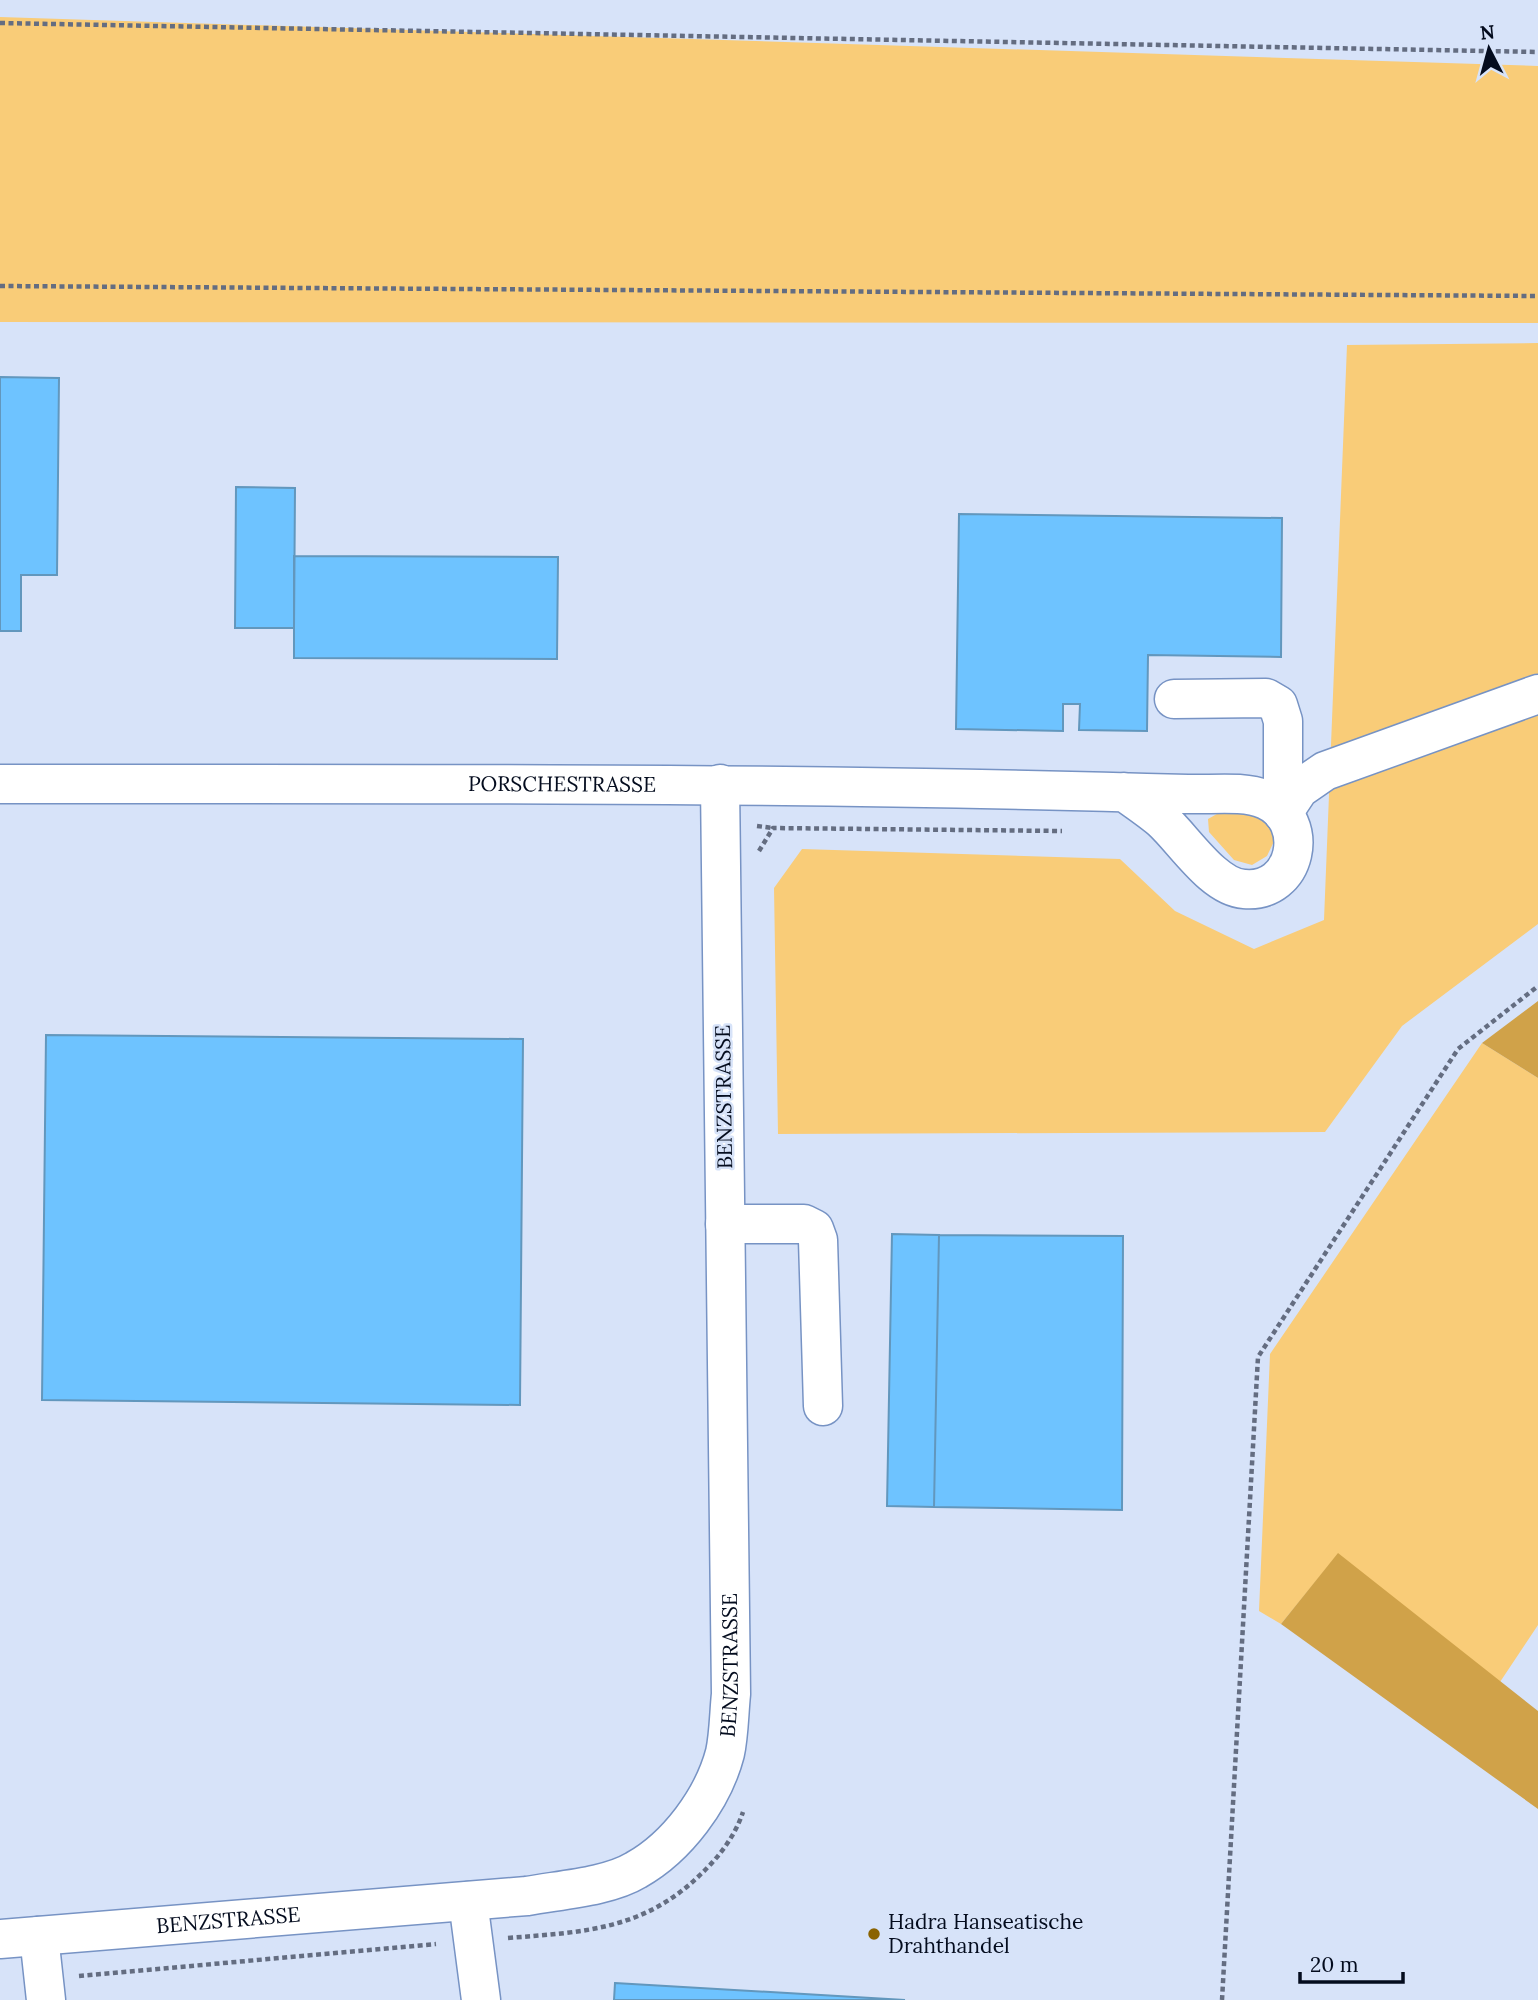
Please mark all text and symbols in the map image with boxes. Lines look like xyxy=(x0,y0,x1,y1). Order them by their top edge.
north arrow xyxy=(1454,14,1524,84)
text: N xyxy=(1479,19,1496,45)
street label: PORSCHESTRASSE xyxy=(468,770,656,798)
street label: BENZSTRASSE xyxy=(709,1025,738,1169)
street label: BENZSTRASSE xyxy=(714,1593,744,1739)
street label: BENZSTRASSE xyxy=(155,1901,301,1939)
place label: Hadra Hanseatische Drahthandel xyxy=(888,1908,1083,1959)
marker: Hadra Hanseatische Drahthandel xyxy=(866,1926,882,1942)
scale bar xyxy=(1300,1940,1403,1984)
text: 20 m xyxy=(1310,1951,1359,1978)

